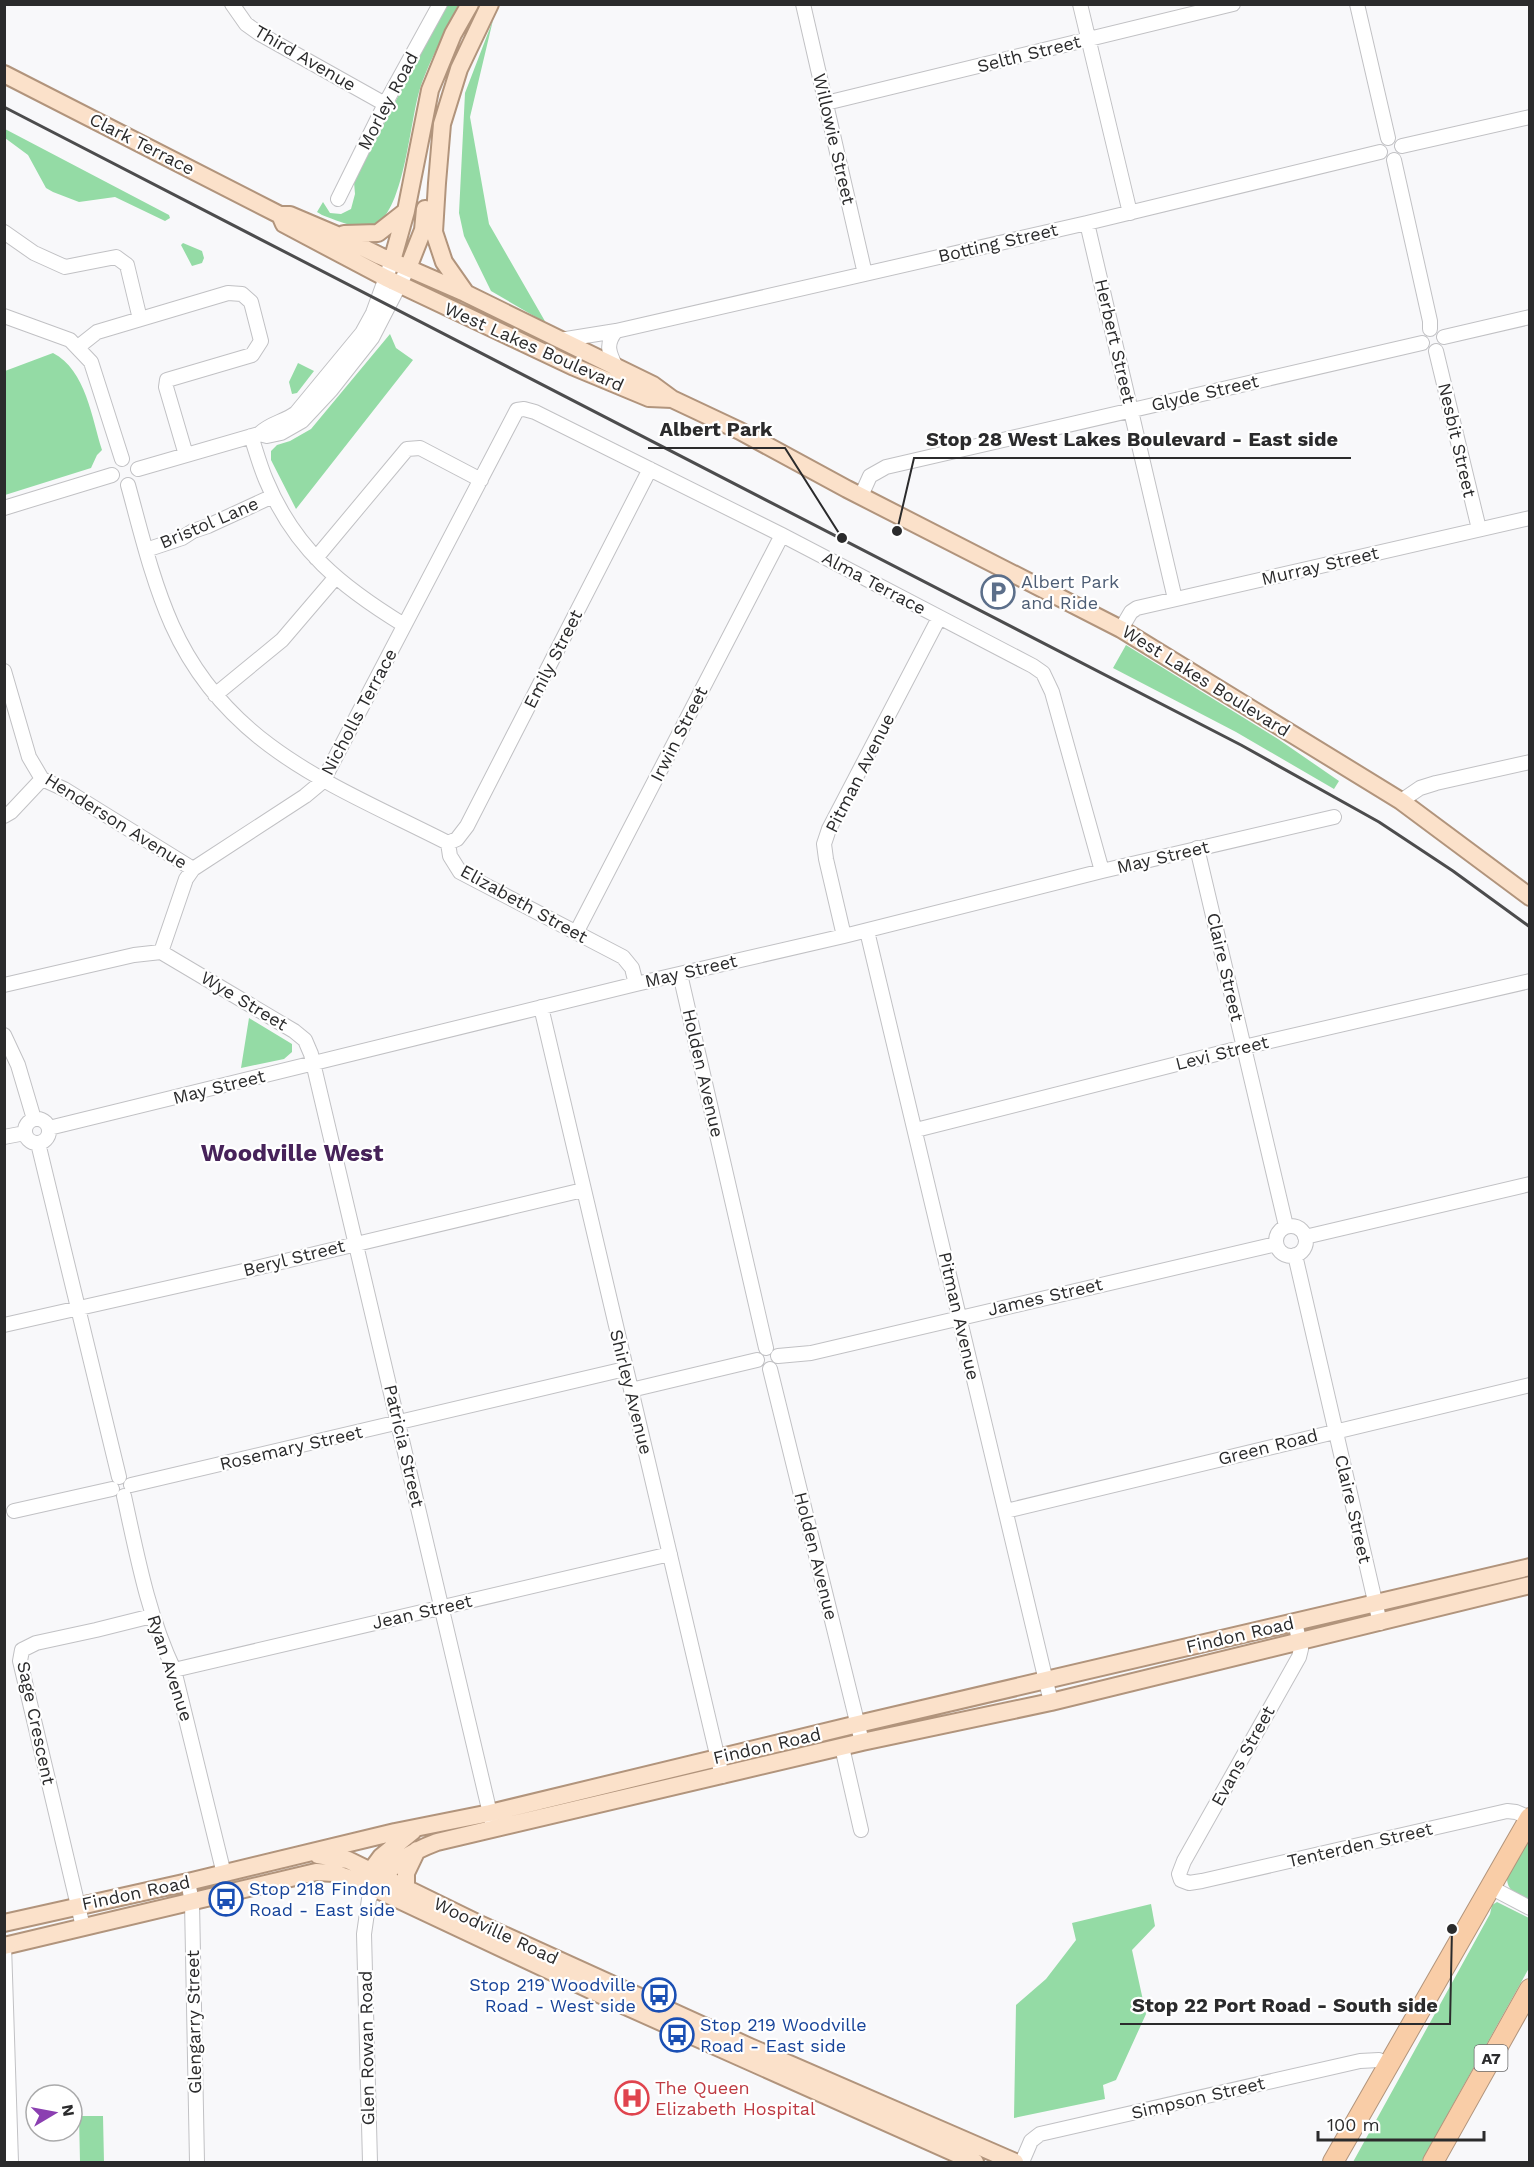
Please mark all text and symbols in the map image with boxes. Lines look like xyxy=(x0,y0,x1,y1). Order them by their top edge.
street label: Third Avenue xyxy=(251,20,360,95)
street label: Selth Street xyxy=(975,30,1083,77)
street label: Morley Road xyxy=(353,48,422,153)
street label: Willowie Street xyxy=(809,71,860,207)
street label: Clark Terrace xyxy=(86,108,198,179)
street label: Botting Street xyxy=(936,218,1060,266)
street label: Herbert Street xyxy=(1091,277,1140,406)
street label: West Lakes Boulevard xyxy=(441,297,627,396)
street label: Glyde Street xyxy=(1149,370,1261,415)
street label: Nesbit Street xyxy=(1434,381,1481,500)
callout: Albert Park xyxy=(648,410,785,448)
text: Albert Park xyxy=(660,417,773,441)
callout: Stop 28 West Lakes Boulevard - East side xyxy=(914,420,1351,458)
text: Stop 28 West Lakes Boulevard - East side xyxy=(926,427,1338,451)
street label: Bristol Lane xyxy=(156,492,261,553)
street label: Murray Street xyxy=(1259,542,1381,589)
street label: Alma Terrace xyxy=(819,546,930,619)
place label: Albert Park and Ride xyxy=(1021,571,1119,613)
parking icon: Albert Park and Ride xyxy=(980,574,1016,610)
street label: Emily Street xyxy=(519,606,587,711)
street label: West Lakes Boulevard xyxy=(1118,620,1294,741)
street label: Nicholls Terrace xyxy=(316,645,401,779)
street label: Irwin Street xyxy=(646,682,712,785)
street label: Pitman Avenue xyxy=(820,710,899,836)
street label: Henderson Avenue xyxy=(41,768,191,873)
street label: May Street xyxy=(1115,836,1212,877)
street label: Elizabeth Street xyxy=(457,860,592,947)
street label: Claire Street xyxy=(1203,911,1248,1024)
street label: May Street xyxy=(643,950,740,991)
street label: Wye Street xyxy=(197,967,292,1035)
street label: Holden Avenue xyxy=(678,1007,728,1139)
street label: Levi Street xyxy=(1173,1031,1271,1074)
street label: May Street xyxy=(171,1065,268,1108)
district label: Woodville West xyxy=(201,1139,384,1167)
street label: Beryl Street xyxy=(241,1235,347,1280)
street label: Pitman Avenue xyxy=(935,1250,984,1382)
street label: James Street xyxy=(985,1273,1105,1320)
street label: Shirley Avenue xyxy=(606,1327,657,1457)
street label: Patricia Street xyxy=(380,1382,429,1510)
street label: Rosemary Street xyxy=(217,1421,365,1474)
street label: Green Road xyxy=(1216,1424,1320,1469)
street label: Claire Street xyxy=(1331,1453,1376,1566)
street label: Holden Avenue xyxy=(790,1490,843,1622)
street label: Jean Street xyxy=(370,1590,474,1633)
street label: Ryan Avenue xyxy=(143,1612,198,1724)
street label: Findon Road xyxy=(1184,1612,1296,1657)
street label: Sage Crescent xyxy=(13,1659,60,1787)
street label: Evans Street xyxy=(1206,1702,1279,1809)
street label: Findon Road xyxy=(711,1723,823,1768)
street label: Tenterden Street xyxy=(1285,1817,1435,1871)
street label: Findon Road xyxy=(80,1871,192,1914)
place label: Stop 218 Findon Road - East side xyxy=(249,1878,395,1920)
bus stop icon: Stop 218 Findon Road - East side xyxy=(208,1881,244,1917)
street label: Woodville Road xyxy=(431,1892,562,1969)
street label: Glengarry Street xyxy=(182,1950,205,2094)
street label: Glen Rowan Road xyxy=(355,1971,378,2126)
place label: Stop 219 Woodville Road - West side xyxy=(469,1974,636,2016)
bus stop icon: Stop 219 Woodville Road - West side xyxy=(641,1977,677,2013)
callout: Stop 22 Port Road - South side xyxy=(1120,1986,1450,2024)
text: Stop 22 Port Road - South side xyxy=(1132,1993,1438,2017)
place label: Stop 219 Woodville Road - East side xyxy=(700,2014,867,2056)
bus stop icon: Stop 219 Woodville Road - East side xyxy=(659,2017,695,2053)
road number: A7 xyxy=(1474,2045,1508,2071)
street label: Simpson Street xyxy=(1129,2072,1267,2123)
place label: The Queen Elizabeth Hospital xyxy=(655,2077,816,2119)
hospital icon: The Queen Elizabeth Hospital xyxy=(614,2080,650,2116)
north arrow xyxy=(24,2083,84,2143)
text: N xyxy=(58,2103,79,2118)
scale bar xyxy=(1318,2104,1484,2142)
text: 100 m xyxy=(1327,2114,1380,2135)

